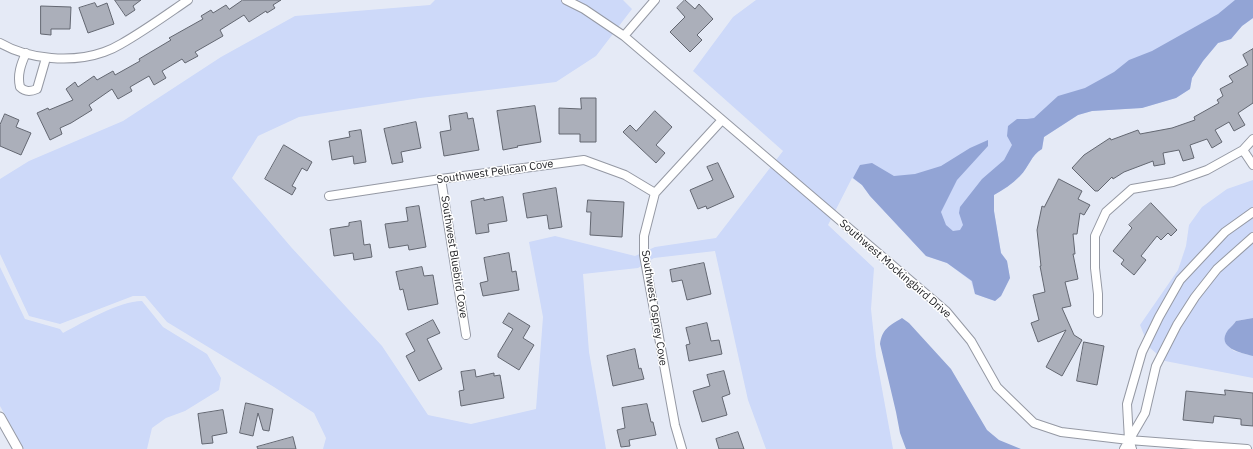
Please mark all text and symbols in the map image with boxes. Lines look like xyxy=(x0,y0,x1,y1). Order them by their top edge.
street label: Southwest Pelican Cove xyxy=(436,157,554,187)
street label: Southwest Bluebird Cove xyxy=(438,195,470,319)
street label: Southwest Mockingbird Drive xyxy=(836,217,954,321)
street label: Southwest Osprey Cove xyxy=(638,249,670,367)

